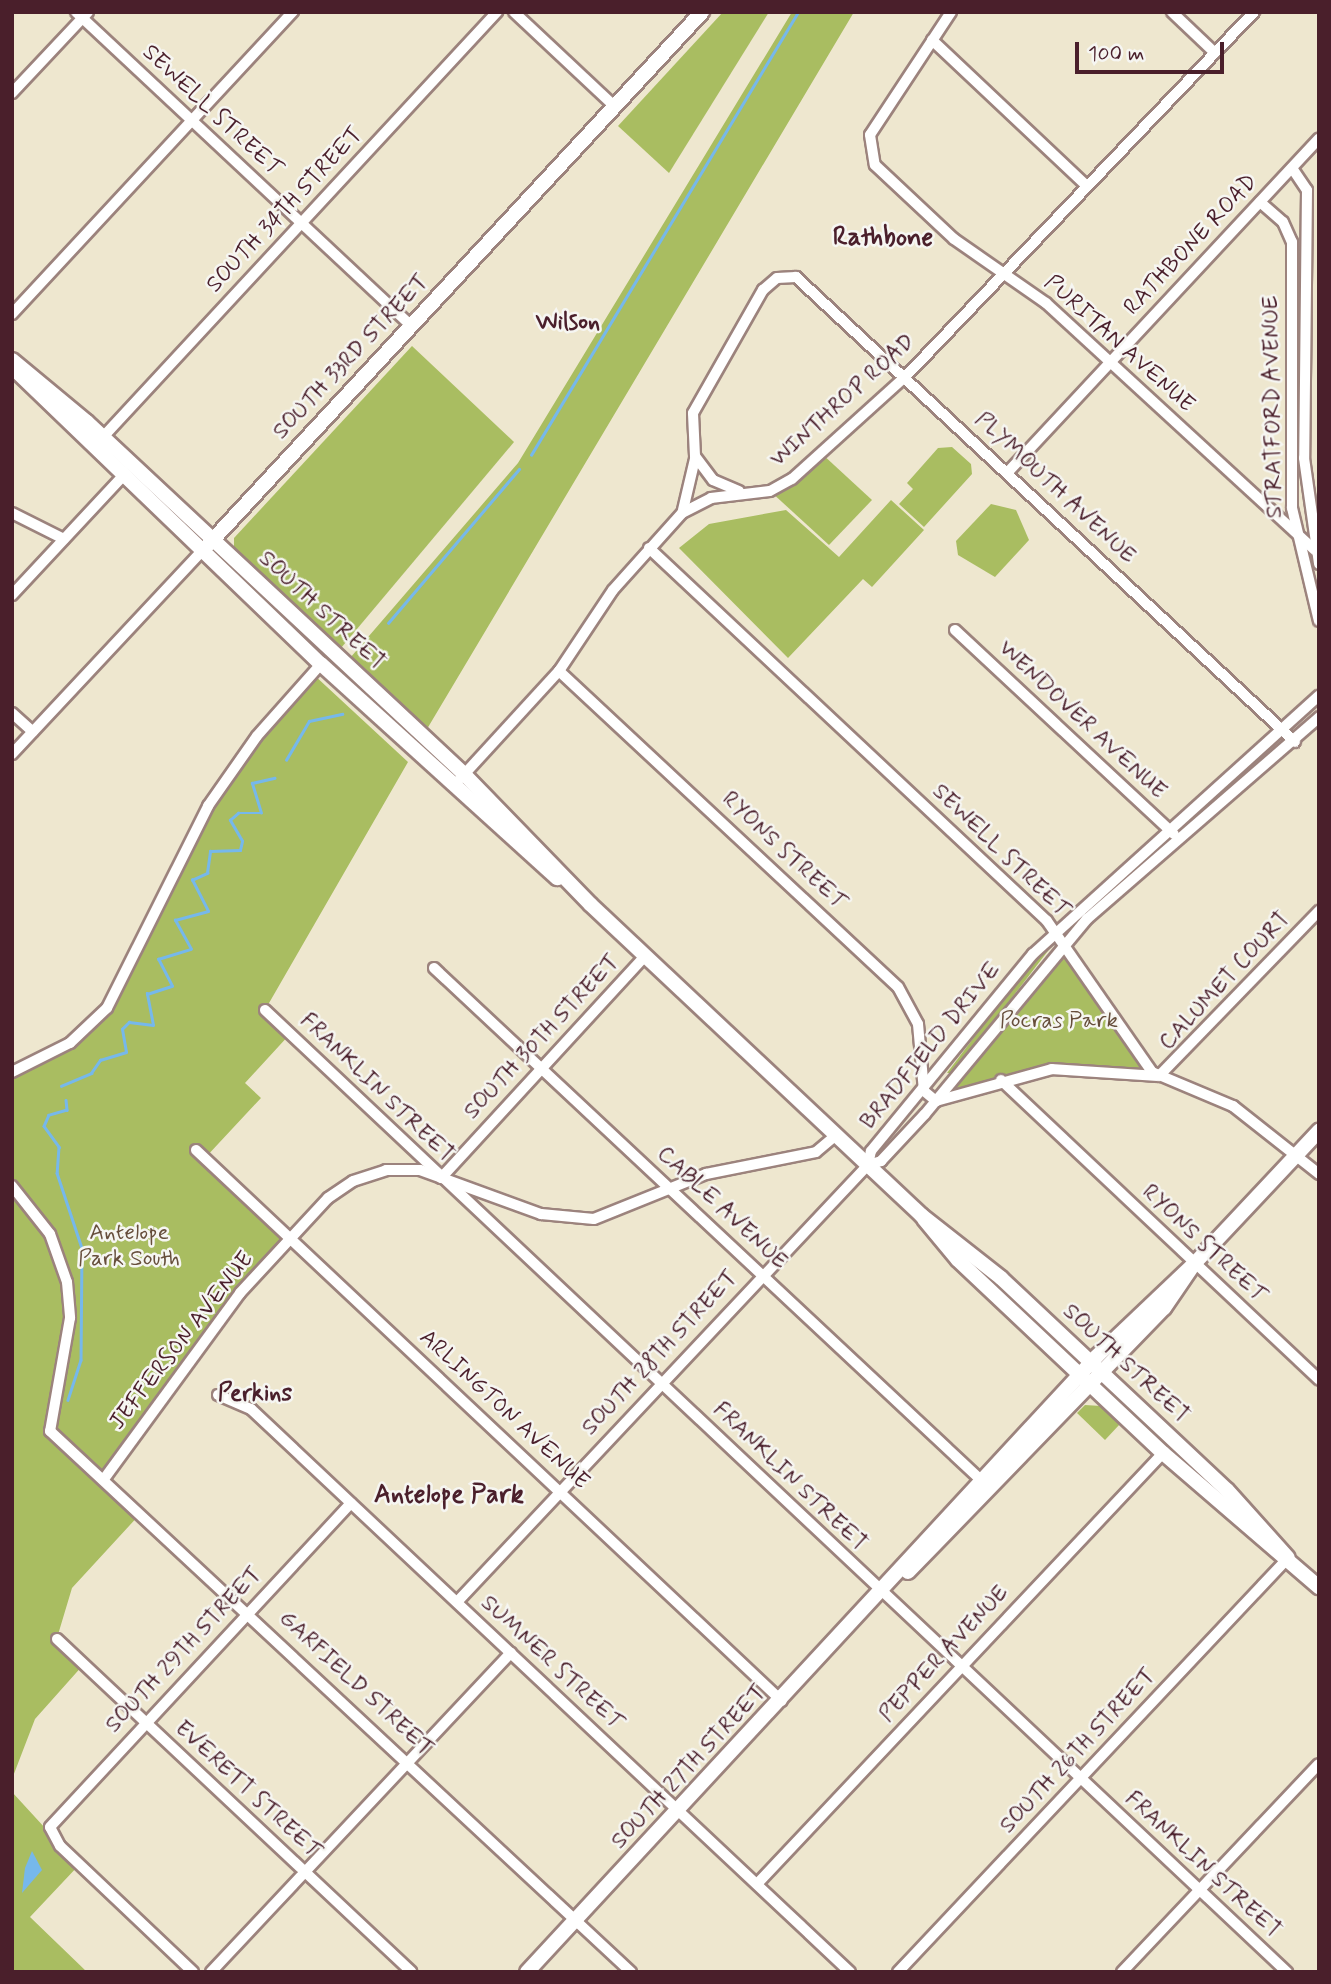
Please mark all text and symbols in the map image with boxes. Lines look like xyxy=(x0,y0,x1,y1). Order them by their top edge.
scale bar xyxy=(1079,28,1228,72)
street label: SEWELL STREET xyxy=(136,39,288,183)
text: 100 m xyxy=(1088,40,1144,68)
street label: SOUTH 34TH STREET xyxy=(200,120,370,300)
street label: RATHBONE ROAD xyxy=(1119,170,1263,320)
district label: Rathbone xyxy=(833,223,933,255)
street label: SOUTH 33RD STREET xyxy=(266,268,436,446)
street label: PURITAN AVENUE xyxy=(1038,269,1200,419)
street label: STRATFORD AVENUE xyxy=(1257,294,1289,520)
district label: Wilson xyxy=(536,309,600,337)
street label: WINTHROP ROAD xyxy=(765,329,921,473)
street label: PLYMOUTH AVENUE xyxy=(968,405,1142,571)
street label: SOUTH STREET xyxy=(253,545,391,677)
street label: WENDOVER AVENUE xyxy=(992,635,1172,805)
street label: SEWELL STREET xyxy=(926,778,1076,924)
street label: RYONS STREET xyxy=(715,786,853,916)
street label: CALUMET COURT xyxy=(1152,905,1298,1057)
street label: SOUTH 30TH STREET xyxy=(457,948,627,1126)
street label: BRADFIELD DRIVE xyxy=(855,957,1007,1135)
street label: FRANKLIN STREET xyxy=(294,1007,460,1169)
park label: Pocras Park xyxy=(1002,1007,1116,1035)
street label: CABLE AVENUE xyxy=(650,1140,794,1276)
street label: RYONS STREET xyxy=(1135,1179,1273,1309)
park label: Antelope Park South xyxy=(78,1219,180,1273)
street label: JEFFERSON AVENUE xyxy=(104,1246,260,1436)
street label: SOUTH 28TH STREET xyxy=(575,1264,745,1442)
street label: SOUTH STREET xyxy=(1057,1298,1195,1430)
street label: ARLINGTON AVENUE xyxy=(413,1324,595,1496)
district label: Perkins xyxy=(218,1380,292,1408)
street label: FRANKLIN STREET xyxy=(707,1396,873,1558)
district label: Antelope Park xyxy=(375,1480,523,1512)
street label: SOUTH 29TH STREET xyxy=(99,1560,269,1740)
street label: PEPPER AVENUE xyxy=(872,1578,1016,1730)
street label: SUMNER STREET xyxy=(474,1589,630,1737)
street label: GARFIELD STREET xyxy=(272,1604,440,1764)
street label: SOUTH 26TH STREET xyxy=(993,1662,1163,1840)
street label: SOUTH 27TH STREET xyxy=(605,1678,773,1856)
street label: EVERETT STREET xyxy=(168,1715,328,1865)
street label: FRANKLIN STREET xyxy=(1119,1785,1287,1945)

